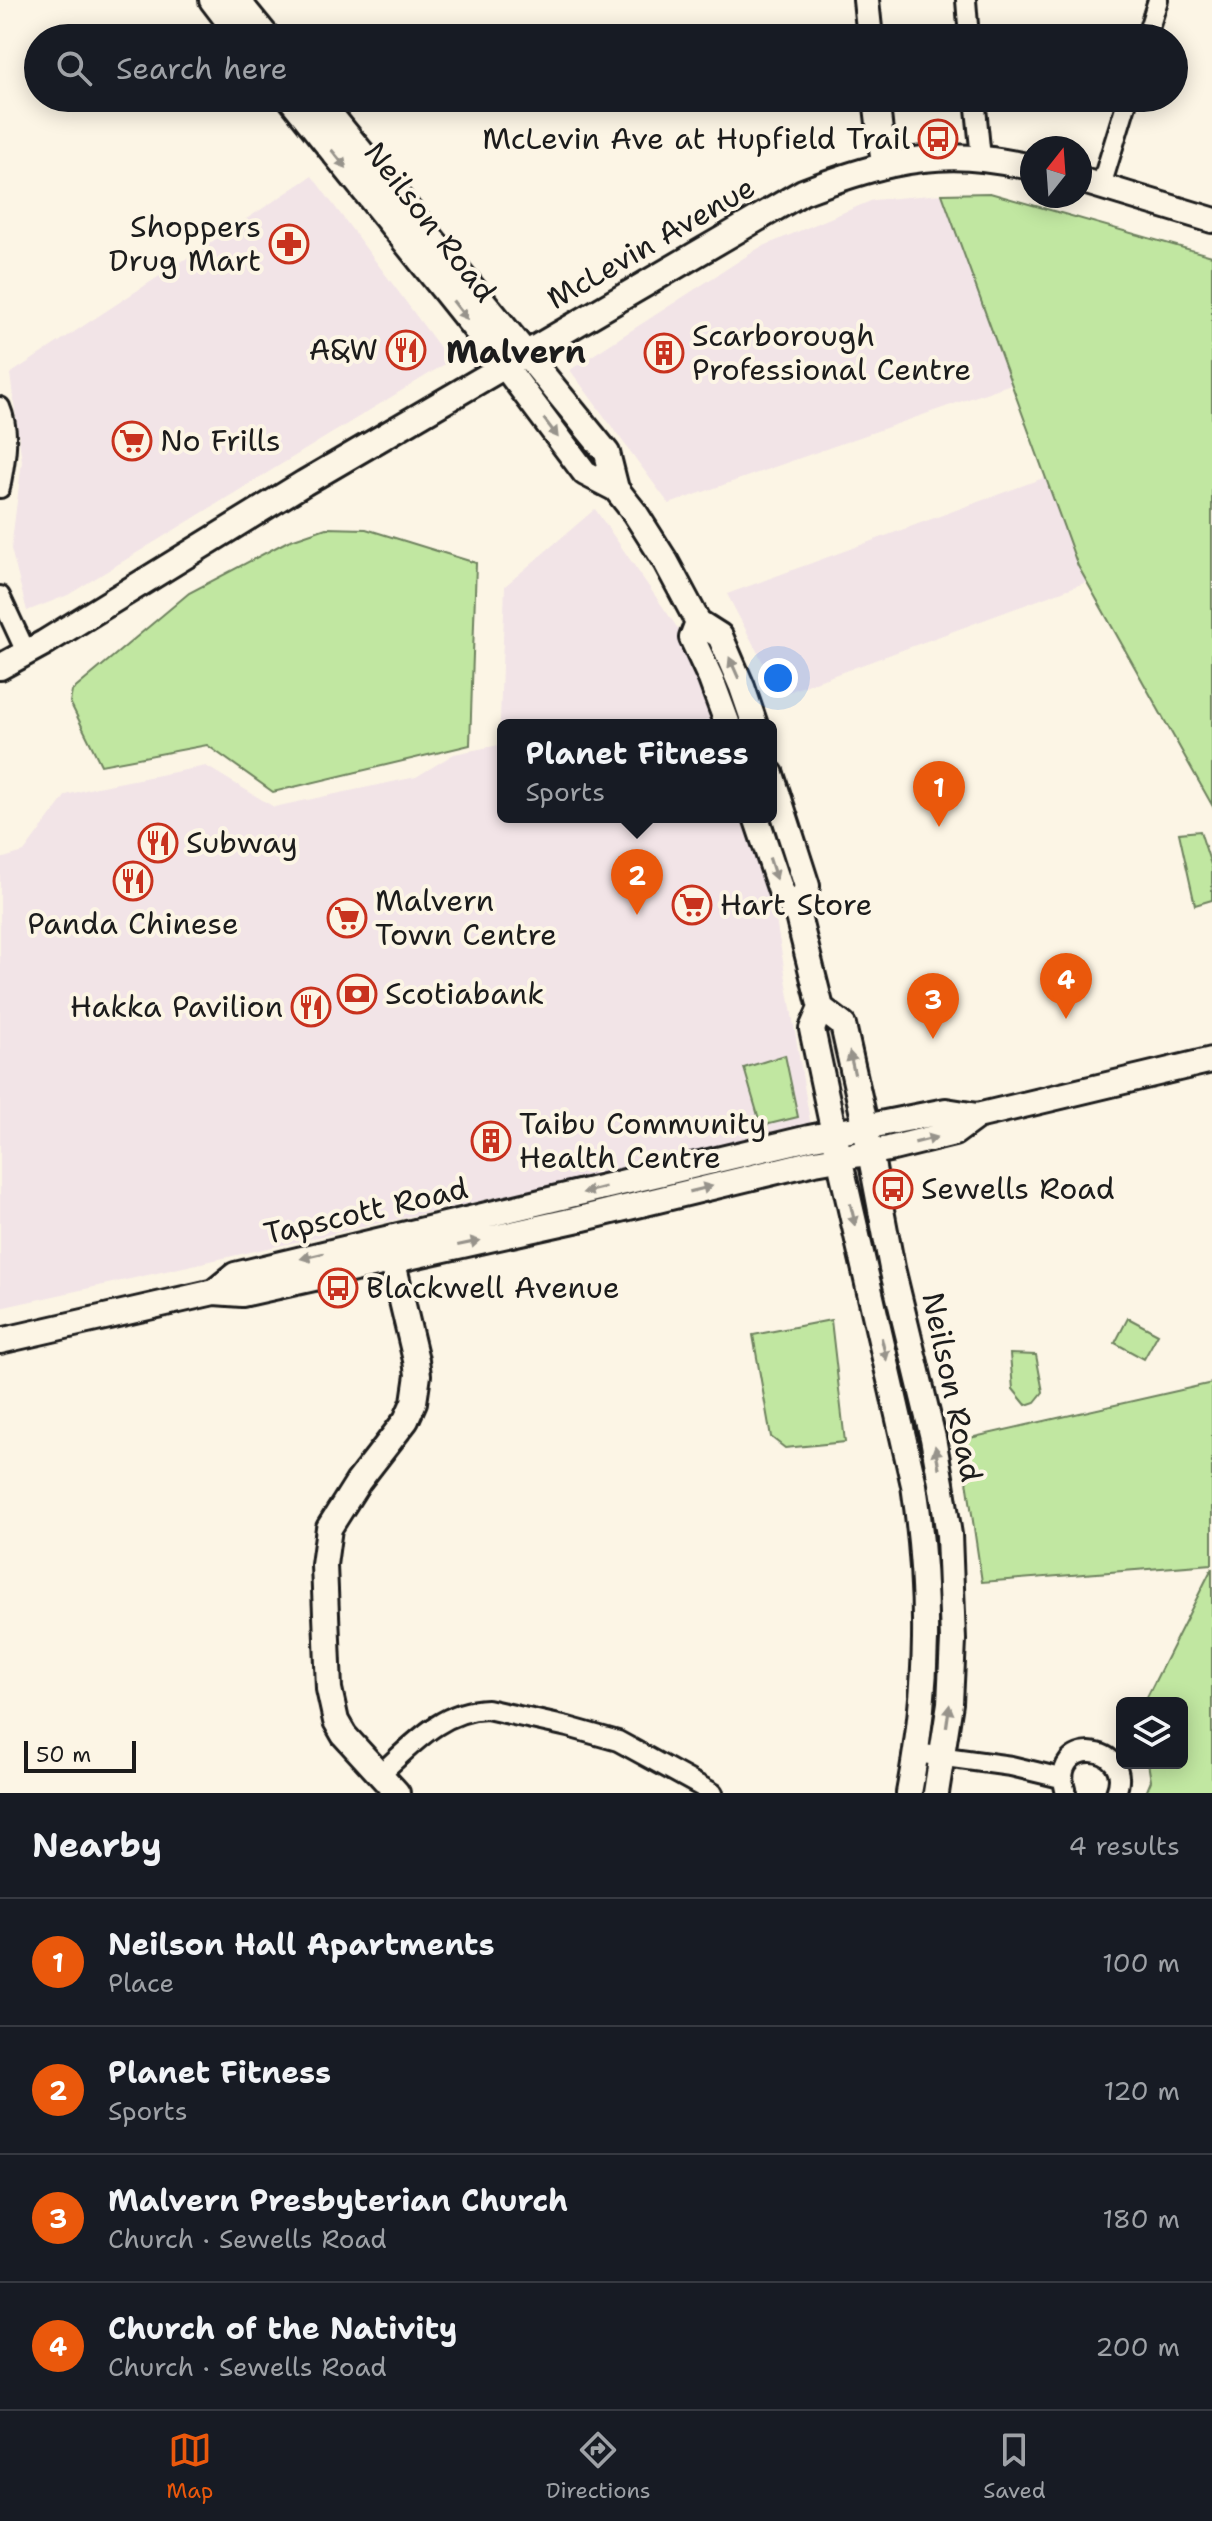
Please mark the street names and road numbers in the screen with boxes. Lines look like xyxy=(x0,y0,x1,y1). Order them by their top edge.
street label: Neilson Road xyxy=(355,133,506,310)
street label: McLevin Avenue xyxy=(539,166,762,319)
street label: Tapscott Road xyxy=(260,1167,472,1254)
street label: Neilson Road xyxy=(912,1288,993,1485)

